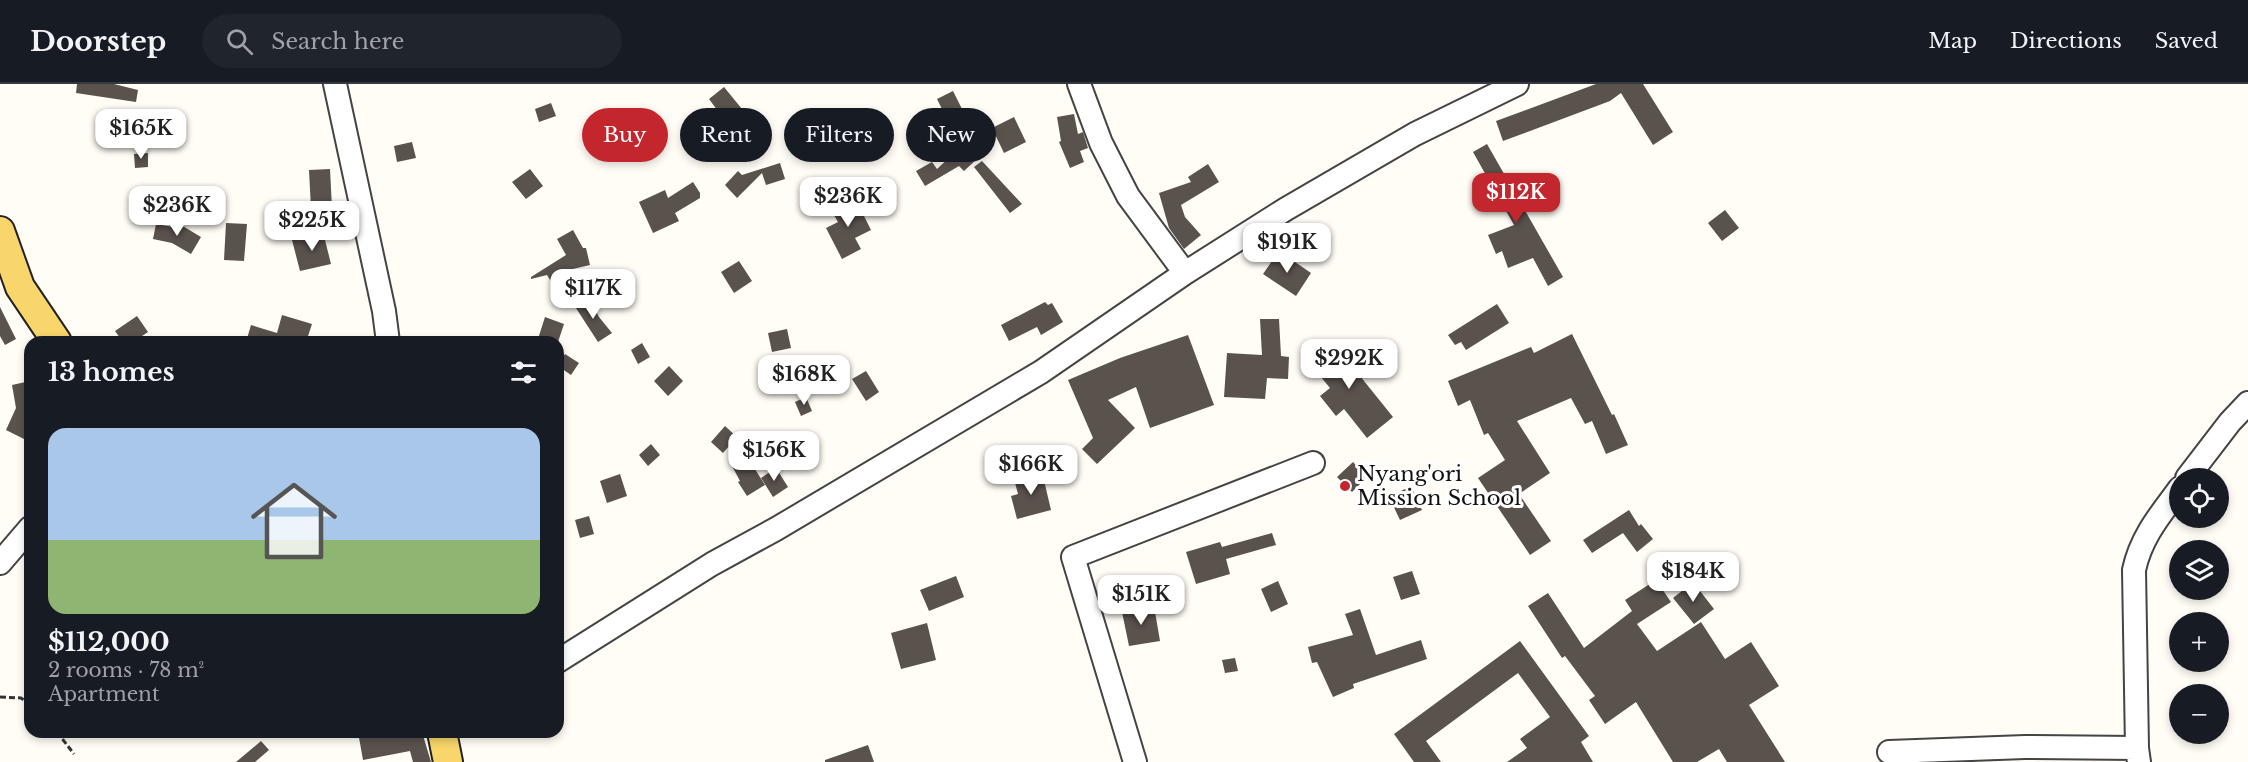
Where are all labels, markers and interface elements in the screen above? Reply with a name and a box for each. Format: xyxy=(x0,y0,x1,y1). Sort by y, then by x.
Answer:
search box xyxy=(202,14,622,68)
text: Doorstep xyxy=(30,24,166,59)
icon: search xyxy=(223,25,256,58)
text: Search here xyxy=(271,28,404,55)
text: Map xyxy=(1928,28,1977,54)
text: Directions xyxy=(2010,28,2122,54)
text: Saved xyxy=(2155,28,2218,54)
chip: Buy xyxy=(582,108,668,162)
chip: Rent xyxy=(680,108,772,162)
chip: Filters xyxy=(784,108,894,162)
chip: New xyxy=(906,108,996,162)
pin: $165K xyxy=(99,109,183,160)
text: $165K xyxy=(109,116,173,140)
pin: $112K xyxy=(1474,173,1558,224)
pin: $236K xyxy=(806,177,890,228)
text: $112K xyxy=(1486,180,1546,204)
text: $236K xyxy=(814,184,882,208)
pin: $236K xyxy=(135,186,219,237)
text: $236K xyxy=(143,193,211,217)
pin: $225K xyxy=(270,201,354,252)
text: $225K xyxy=(278,208,346,232)
pin: $191K xyxy=(1245,223,1329,274)
text: $191K xyxy=(1257,230,1317,254)
pin: $117K xyxy=(551,269,635,320)
text: $117K xyxy=(564,276,622,300)
pin: $292K xyxy=(1307,339,1391,390)
text: $292K xyxy=(1315,346,1383,370)
pin: $168K xyxy=(762,355,846,406)
text: 13 homes xyxy=(48,356,175,388)
icon: filters xyxy=(507,356,540,389)
text: $168K xyxy=(772,362,836,386)
pin: $156K xyxy=(732,431,816,482)
text: $156K xyxy=(742,438,806,462)
pin: $166K xyxy=(989,445,1073,496)
text: $166K xyxy=(999,452,1064,476)
place label: Nyang'ori Mission School xyxy=(1357,461,1521,511)
icon: home xyxy=(240,467,348,575)
map controls xyxy=(2169,468,2229,744)
button: locate xyxy=(2169,468,2229,528)
marker: Nyang'ori Mission School xyxy=(1338,479,1352,493)
button: layers xyxy=(2169,540,2229,600)
pin: $184K xyxy=(1651,552,1735,603)
text: $184K xyxy=(1661,559,1725,583)
pin: $151K xyxy=(1099,575,1183,626)
text: $151K xyxy=(1112,582,1170,606)
button: + xyxy=(2169,612,2229,672)
text: $112,000 xyxy=(48,626,170,658)
text: 2 rooms · 78 m² xyxy=(48,658,204,682)
text: Apartment xyxy=(48,682,159,706)
button: − xyxy=(2169,684,2229,744)

